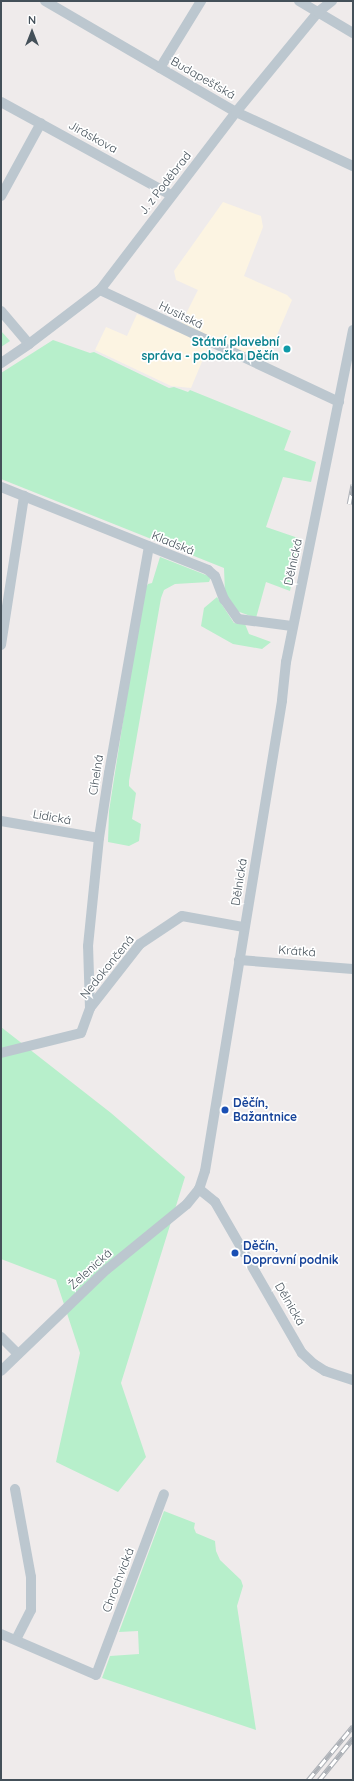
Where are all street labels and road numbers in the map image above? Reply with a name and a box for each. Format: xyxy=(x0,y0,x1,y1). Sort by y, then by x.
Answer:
street label: Budapešťská xyxy=(168,54,238,102)
street label: Jiráskova xyxy=(66,118,120,156)
street label: J. z Poděbrad xyxy=(136,149,194,217)
street label: Husitská xyxy=(157,298,205,332)
street label: Kladská xyxy=(150,528,196,558)
street label: Dělnická xyxy=(281,537,305,587)
street label: Cihelná xyxy=(86,754,106,796)
street label: Lidická xyxy=(32,807,72,827)
street label: Dělnická xyxy=(228,857,250,907)
street label: Nedokončená xyxy=(77,932,137,1002)
street label: Krátká xyxy=(278,943,316,959)
street label: Želenická xyxy=(65,1246,115,1292)
street label: Dělnická xyxy=(272,1280,308,1328)
street label: Chrochvická xyxy=(99,1546,137,1614)

